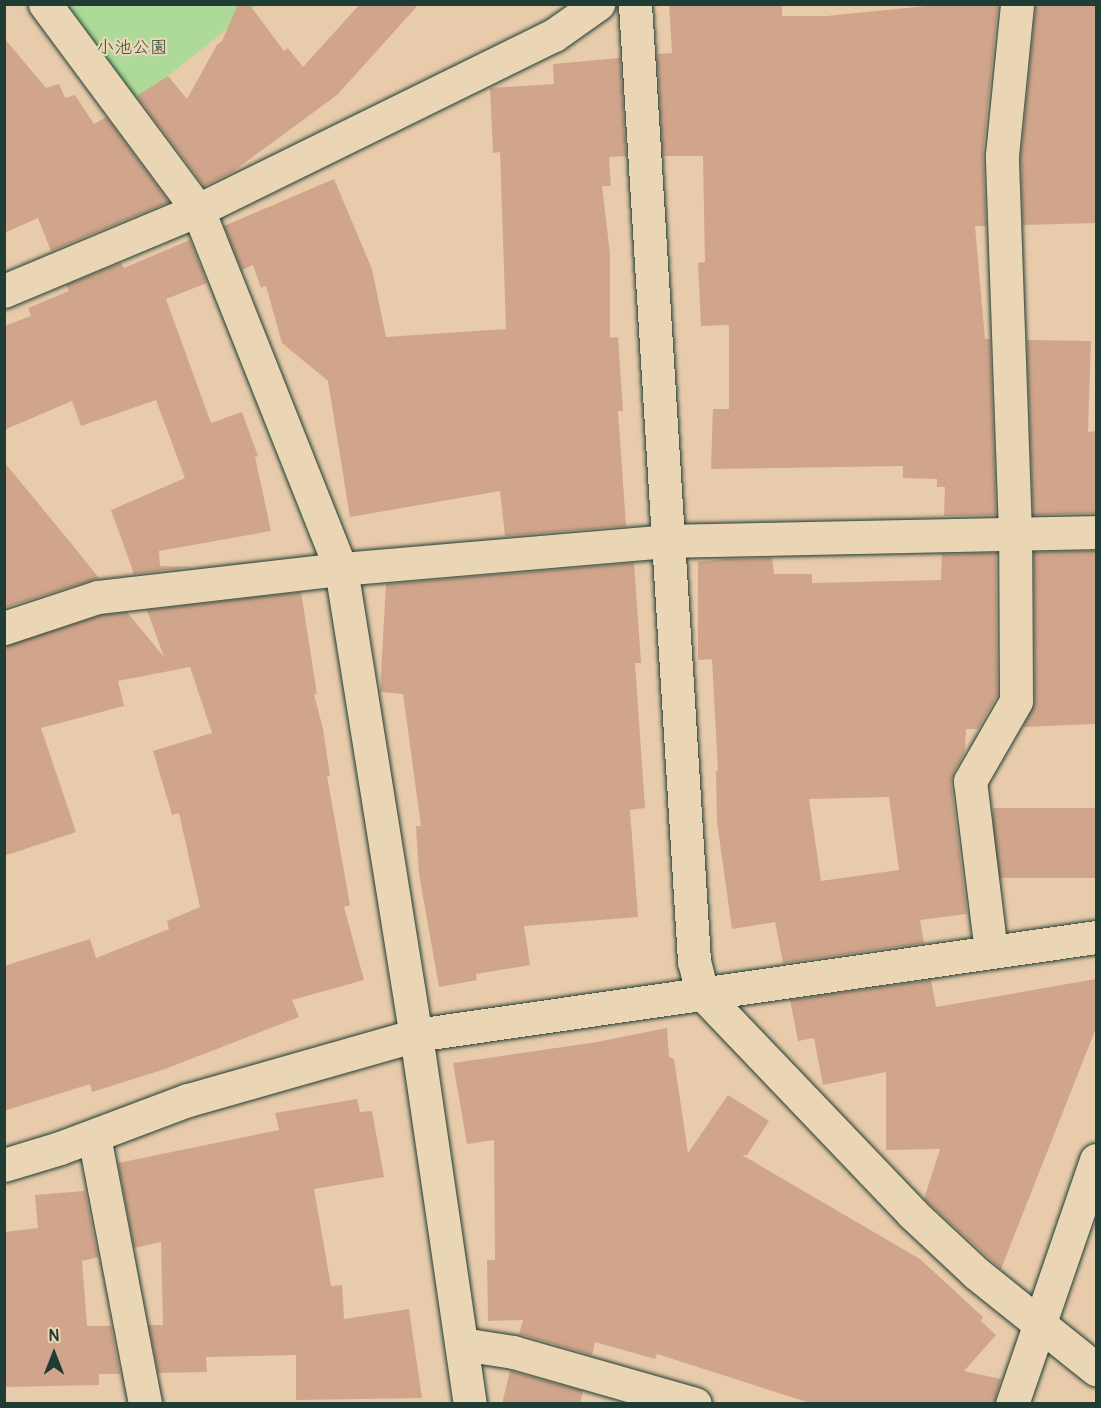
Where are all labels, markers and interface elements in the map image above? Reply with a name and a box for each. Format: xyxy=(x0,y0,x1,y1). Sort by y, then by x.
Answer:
park label: 小池公園 xyxy=(96,37,168,59)
north arrow xyxy=(24,1324,84,1384)
text: N xyxy=(49,1326,59,1346)

